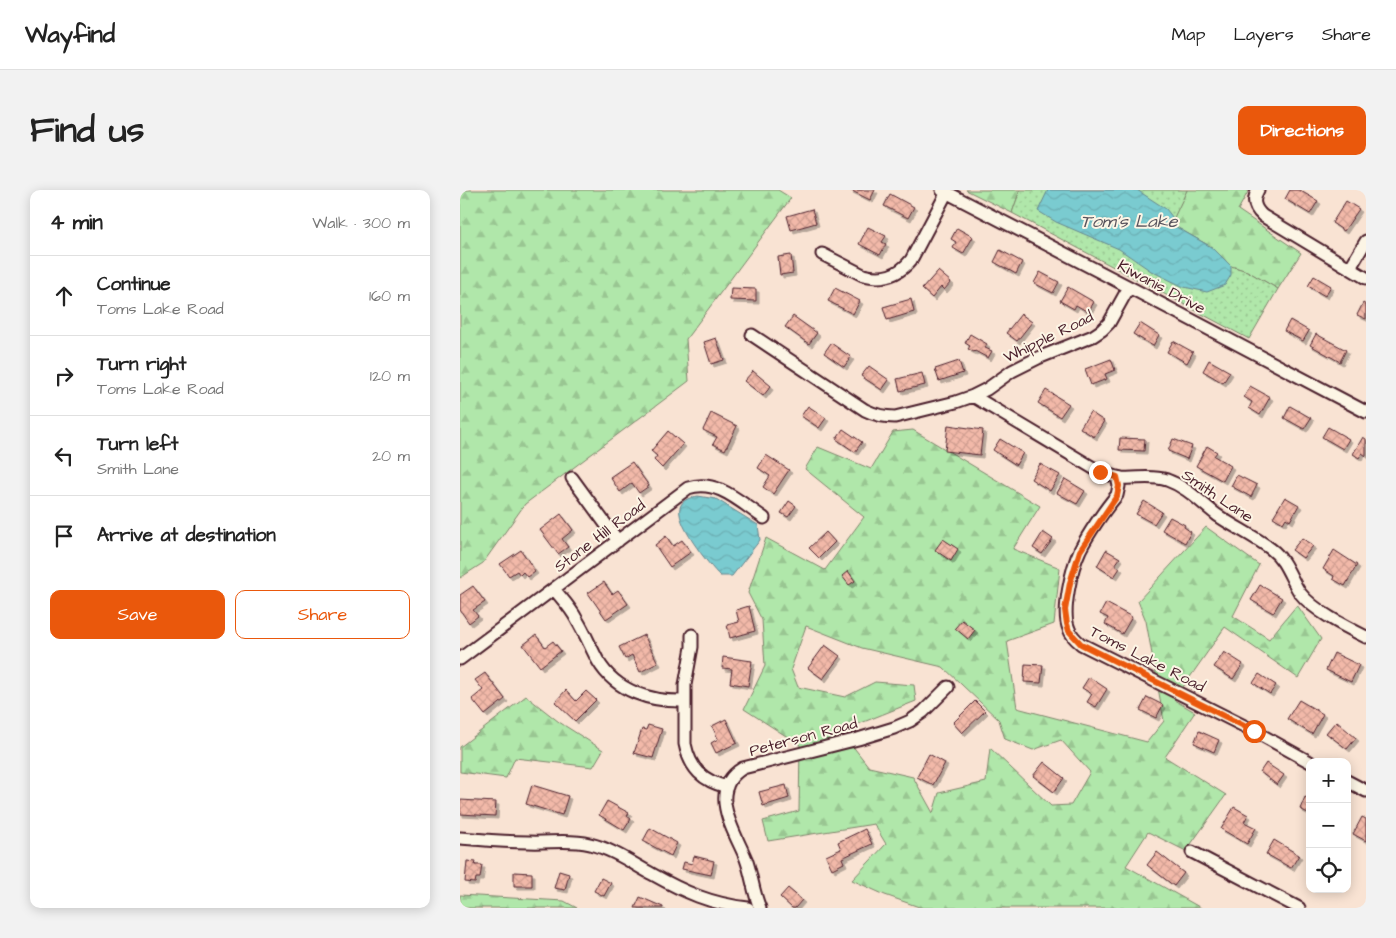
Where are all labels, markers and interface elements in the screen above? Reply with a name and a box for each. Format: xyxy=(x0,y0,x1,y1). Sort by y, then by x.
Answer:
text: Wayfind xyxy=(25,18,115,52)
text: Map xyxy=(1171,22,1205,47)
text: Layers xyxy=(1233,22,1294,47)
text: Share xyxy=(1322,22,1371,47)
text: Find us xyxy=(30,106,144,155)
button: Directions xyxy=(1238,106,1366,155)
text: 4 min xyxy=(50,208,103,237)
water label: Tom's Lake xyxy=(1081,209,1179,234)
text: Walk · 300 m xyxy=(312,212,410,234)
street label: Kiwanis Drive xyxy=(1114,254,1210,319)
text: Continue xyxy=(97,271,171,298)
icon: ahead xyxy=(50,282,78,310)
text: 160 m xyxy=(369,285,410,307)
text: Toms Lake Road xyxy=(97,298,224,320)
street label: Whipple Road xyxy=(1000,306,1097,368)
text: Turn right xyxy=(97,351,186,378)
icon: right xyxy=(50,362,78,390)
text: 120 m xyxy=(370,365,410,387)
text: Toms Lake Road xyxy=(97,378,224,400)
text: Turn left xyxy=(97,431,178,458)
icon: left xyxy=(50,442,78,470)
text: 20 m xyxy=(372,445,410,467)
text: Smith Lane xyxy=(97,458,179,480)
route end xyxy=(1089,461,1112,484)
street label: Smith Lane xyxy=(1177,464,1258,528)
street label: Stone Hill Road xyxy=(549,494,650,577)
icon: arrive xyxy=(50,522,78,550)
text: Arrive at destination xyxy=(97,522,276,549)
button: Save xyxy=(50,590,225,639)
button: Share xyxy=(235,590,410,639)
street label: Toms Lake Road xyxy=(1086,620,1209,697)
street label: Peterson Road xyxy=(747,712,860,762)
route start xyxy=(1243,720,1266,743)
map controls xyxy=(1306,758,1351,893)
button: + xyxy=(1306,758,1351,803)
button: − xyxy=(1306,803,1351,848)
button: locate xyxy=(1306,848,1351,893)

